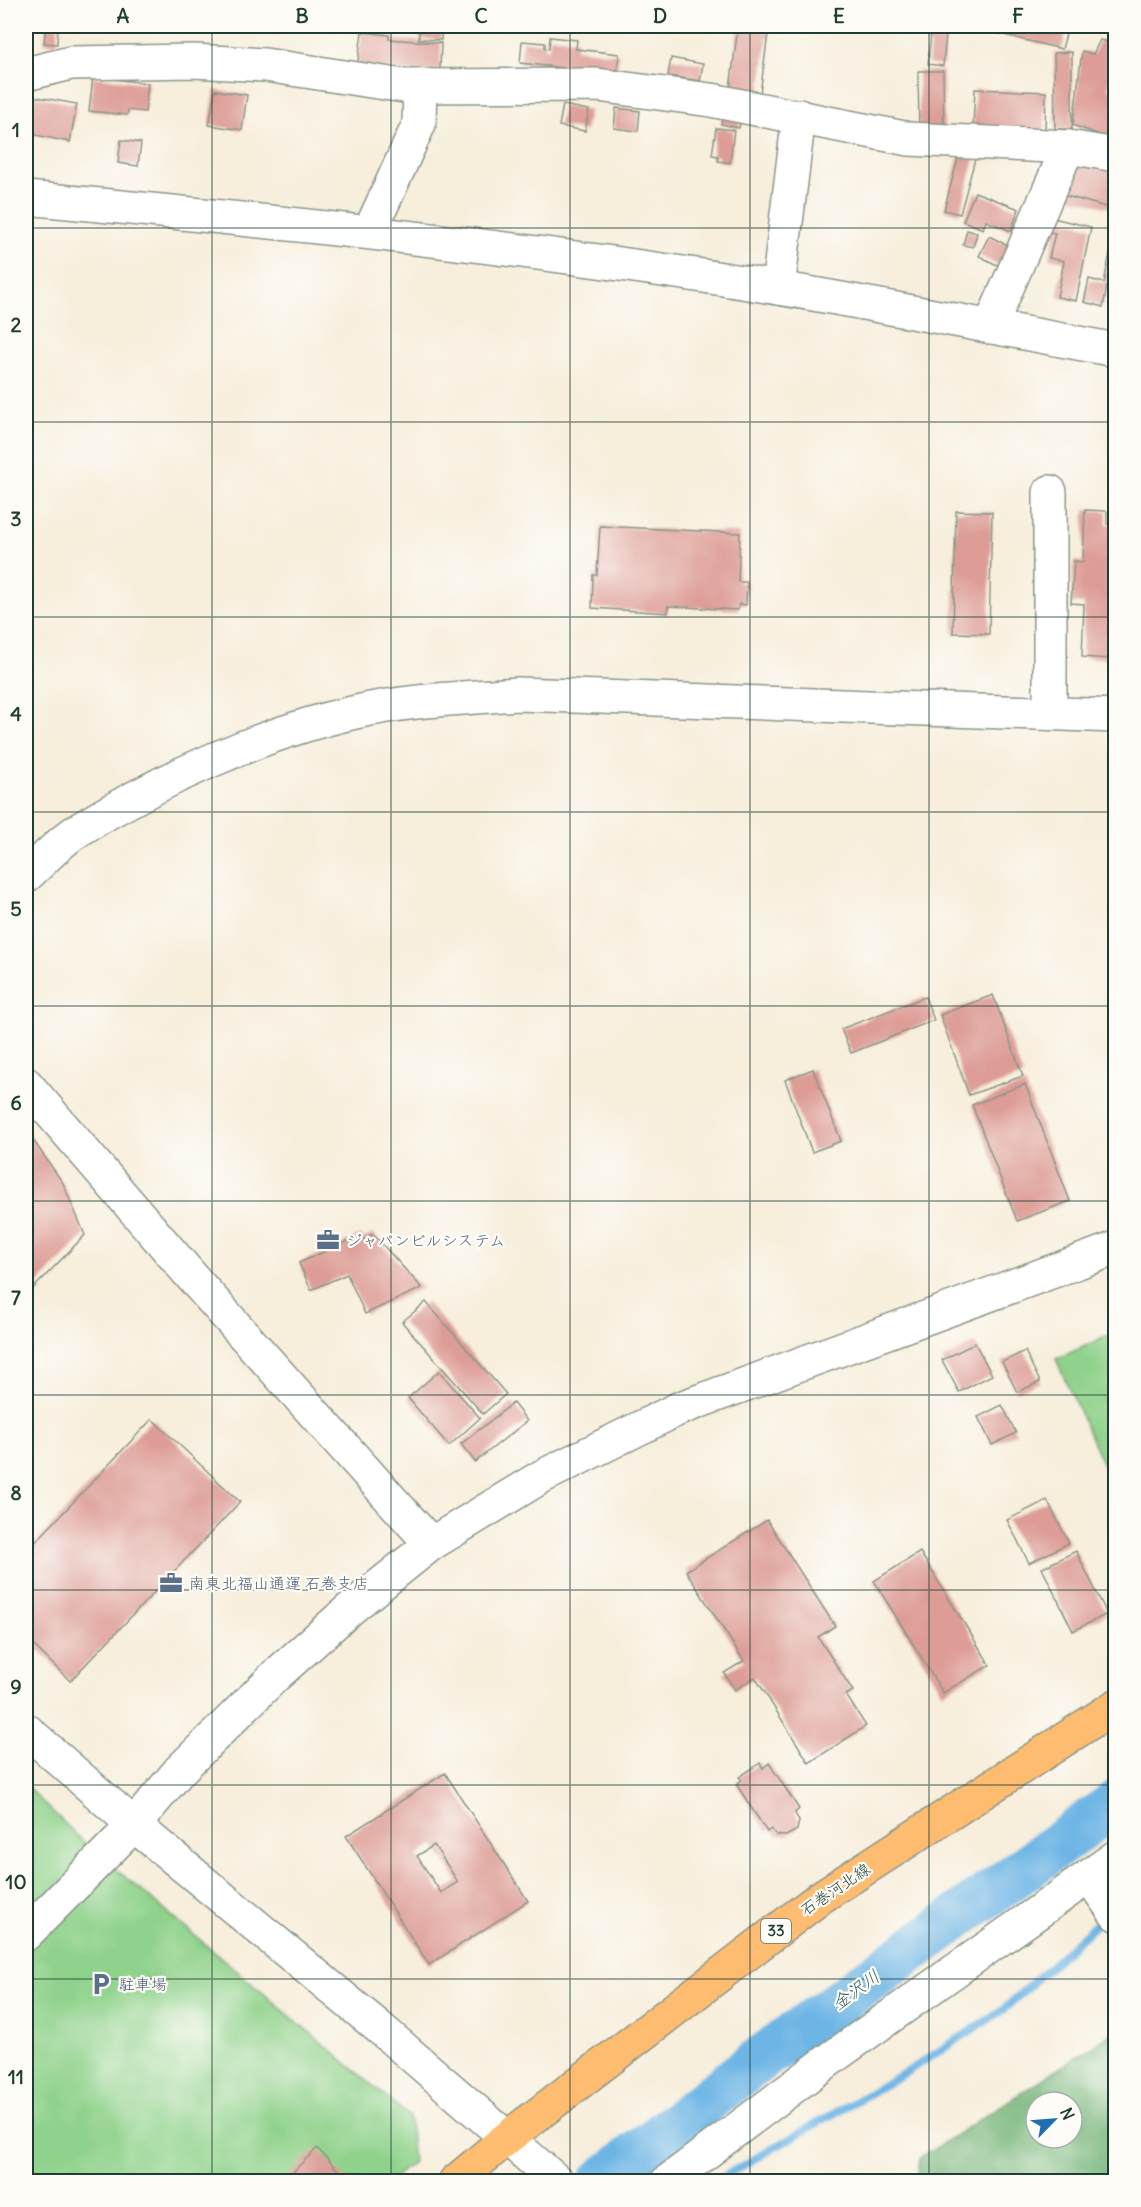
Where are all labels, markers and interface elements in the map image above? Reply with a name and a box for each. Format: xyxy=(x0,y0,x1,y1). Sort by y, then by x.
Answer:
text: A xyxy=(117,3,130,28)
text: B xyxy=(295,3,309,28)
text: C xyxy=(474,3,488,28)
text: D xyxy=(653,3,667,28)
text: E xyxy=(833,3,845,28)
text: F xyxy=(1012,3,1024,28)
text: 1 xyxy=(12,117,20,142)
text: 2 xyxy=(11,312,22,337)
text: 3 xyxy=(10,506,22,531)
text: 4 xyxy=(10,701,22,726)
text: 5 xyxy=(10,896,22,921)
text: 6 xyxy=(10,1090,22,1115)
office icon: ジャパンビルシステム xyxy=(315,1227,341,1253)
place label: ジャパンビルシステム xyxy=(346,1230,505,1250)
text: 7 xyxy=(11,1285,21,1310)
text: 8 xyxy=(10,1480,22,1505)
office icon: 南東北福山通運 石巻支店 xyxy=(158,1570,184,1596)
place label: 南東北福山通運 石巻支店 xyxy=(189,1573,369,1593)
text: 9 xyxy=(10,1674,22,1699)
street label: 石巻河北線 xyxy=(796,1858,874,1920)
text: 10 xyxy=(5,1869,27,1894)
road number: 33 xyxy=(761,1919,791,1943)
water label: 金沢川 xyxy=(827,1964,884,2015)
parking icon: 駐車場 xyxy=(88,1971,114,1997)
place label: 駐車場 xyxy=(119,1974,167,1994)
text: 11 xyxy=(8,2064,24,2089)
north arrow xyxy=(1024,2090,1084,2150)
text: N xyxy=(1056,2104,1079,2123)

